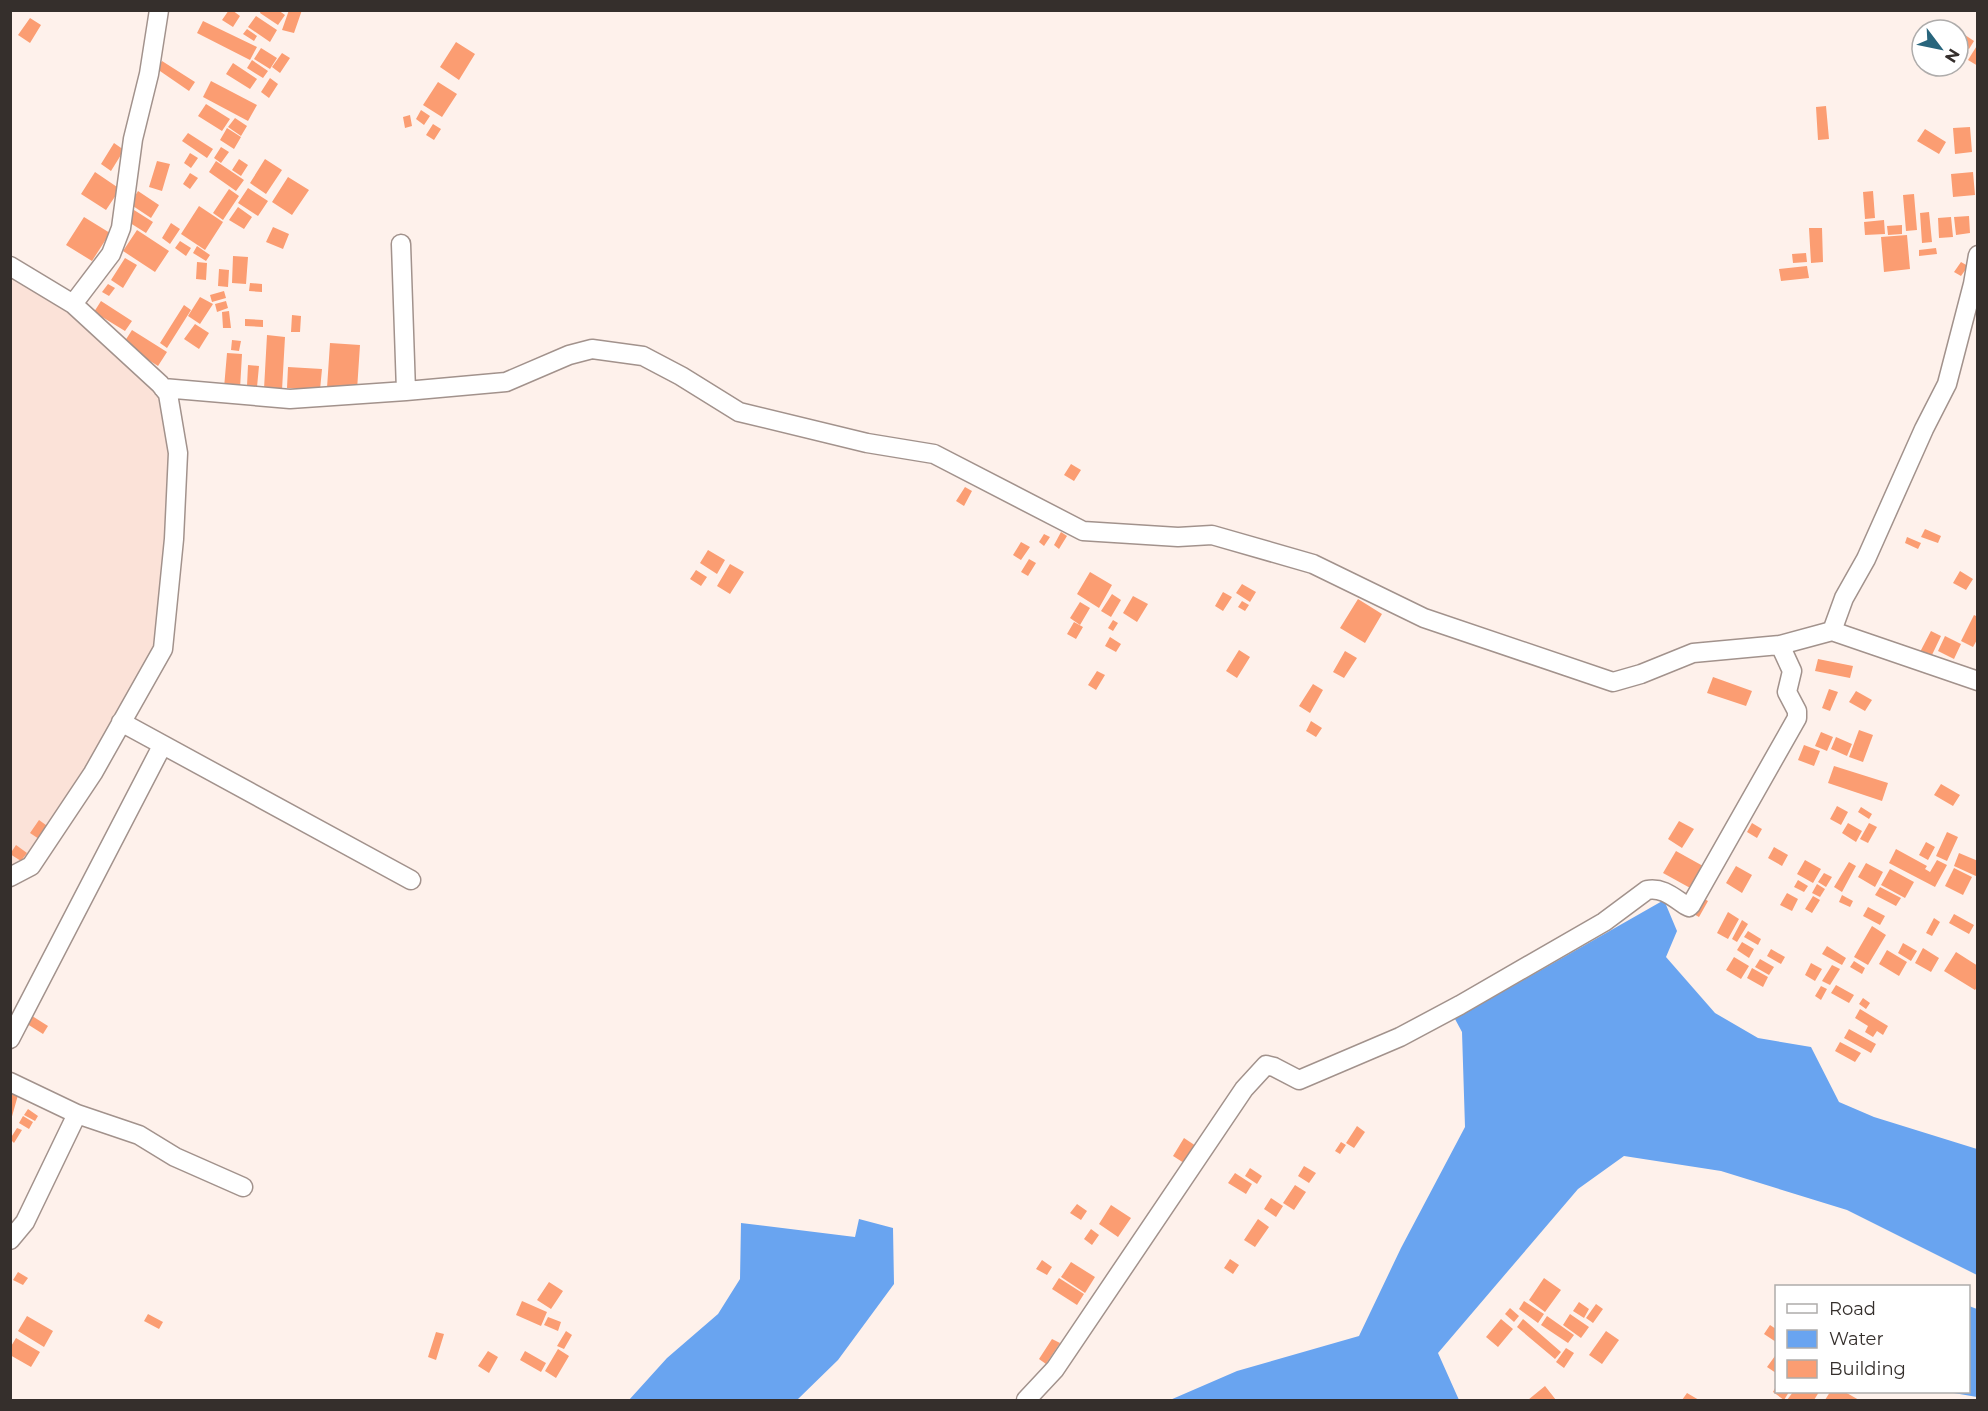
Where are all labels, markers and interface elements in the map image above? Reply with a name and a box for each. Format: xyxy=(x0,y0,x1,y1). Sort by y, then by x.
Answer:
north arrow xyxy=(1910,18,1970,78)
text: N xyxy=(1941,45,1964,66)
legend xyxy=(1775,1285,1970,1393)
text: Road xyxy=(1829,1298,1876,1320)
text: Water xyxy=(1829,1328,1884,1350)
text: Building xyxy=(1829,1358,1906,1380)

